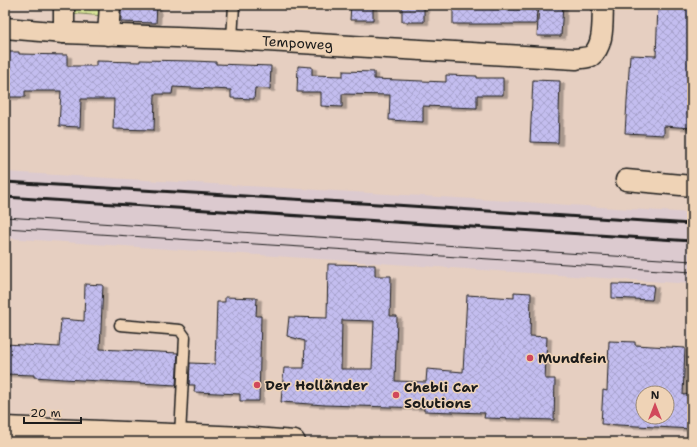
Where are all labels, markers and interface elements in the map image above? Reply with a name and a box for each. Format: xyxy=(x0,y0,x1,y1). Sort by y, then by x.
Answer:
street label: Tempoweg xyxy=(261,32,334,54)
place label: Mundfein xyxy=(538,349,606,367)
marker: Mundfein xyxy=(525,353,535,363)
place label: Der Holländer xyxy=(265,376,368,394)
place label: Chebli Car Solutions xyxy=(404,378,479,412)
marker: Der Holländer xyxy=(252,380,262,390)
north arrow xyxy=(635,385,675,425)
text: N xyxy=(651,388,660,403)
marker: Chebli Car Solutions xyxy=(391,390,401,400)
scale bar xyxy=(24,399,81,425)
text: 20 m xyxy=(30,405,61,421)

